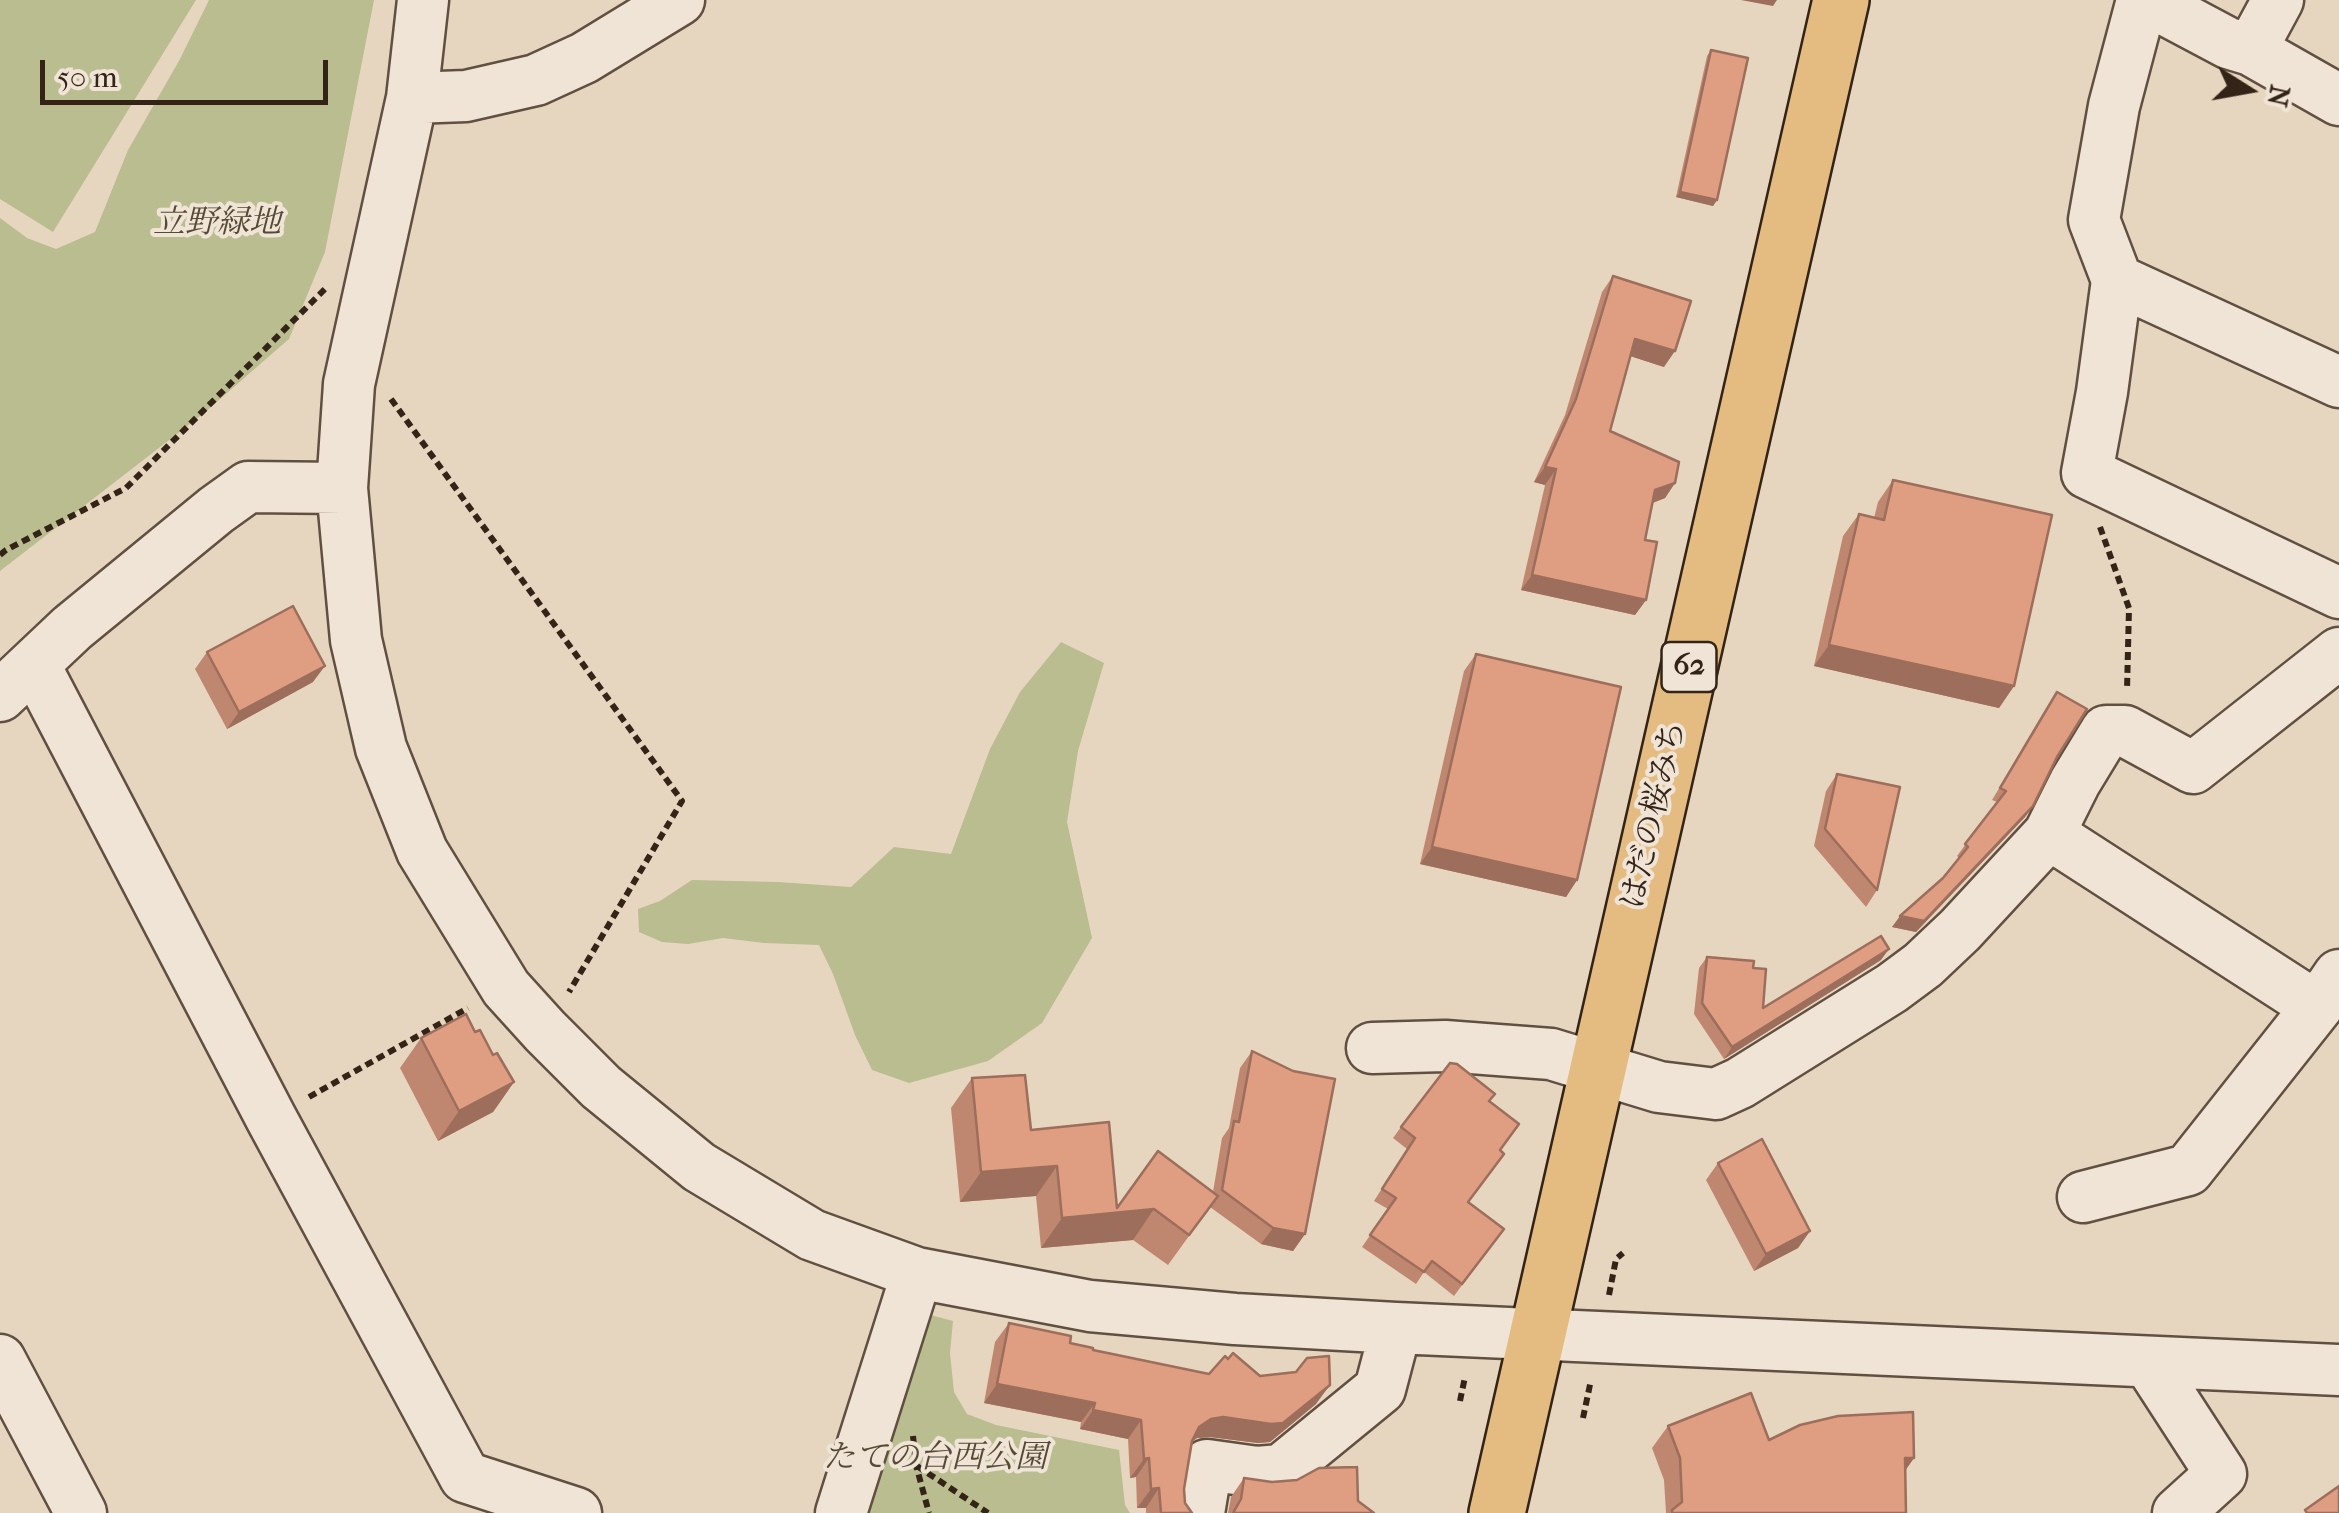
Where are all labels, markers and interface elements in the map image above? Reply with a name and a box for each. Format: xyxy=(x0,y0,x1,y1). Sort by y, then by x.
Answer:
scale bar xyxy=(45,40,332,102)
north arrow xyxy=(2199,40,2299,140)
text: 50 m xyxy=(57,60,118,95)
text: N xyxy=(2261,82,2297,109)
park label: 立野緑地 xyxy=(153,205,281,243)
road number: 62 xyxy=(1662,642,1716,692)
street label: はだの桜みち xyxy=(1615,717,1695,913)
park label: たての台西公園 xyxy=(823,1440,1047,1478)

